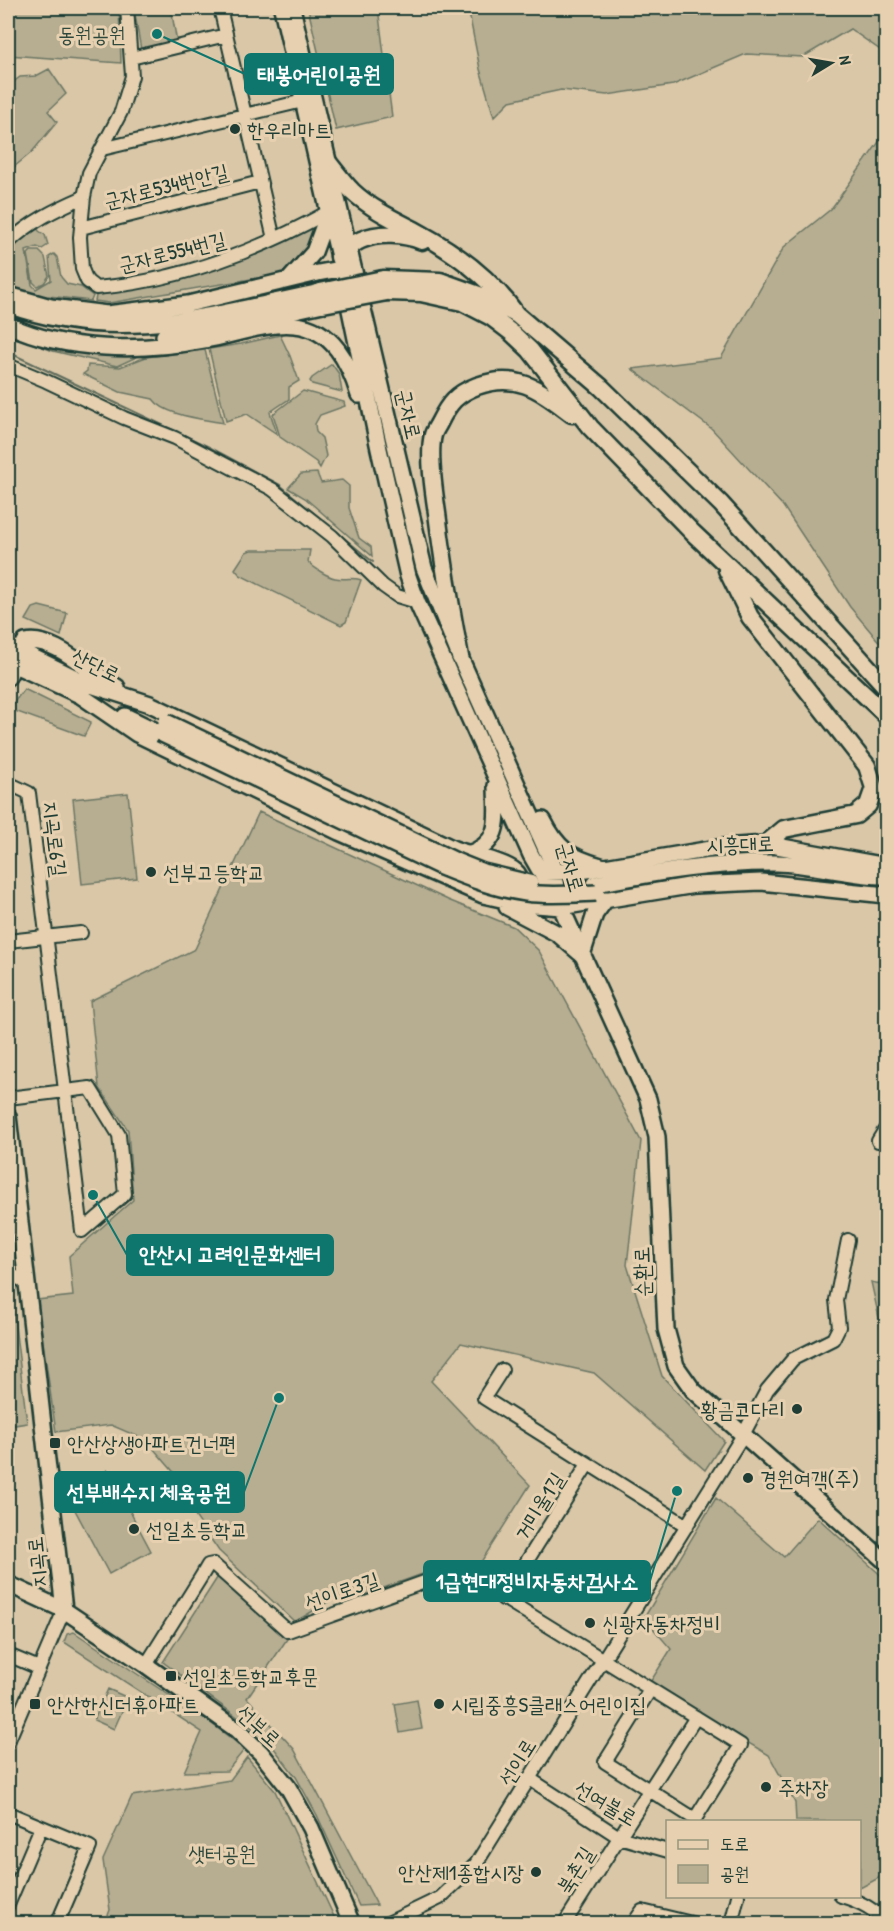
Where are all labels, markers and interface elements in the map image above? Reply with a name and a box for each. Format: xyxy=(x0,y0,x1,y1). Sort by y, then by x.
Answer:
park label: 동원공원 xyxy=(58,20,126,49)
north arrow xyxy=(801,33,861,93)
callout: 태봉어린이공원 xyxy=(245,54,393,94)
text: N xyxy=(834,54,857,67)
text: 태봉어린이공원 xyxy=(257,59,381,89)
place label: 한우리마트 xyxy=(247,115,332,144)
marker: 한우리마트 xyxy=(228,122,242,136)
street label: 군자로534번안길 xyxy=(101,156,231,215)
street label: 군자로554번길 xyxy=(115,225,229,279)
street label: 군자로 xyxy=(389,386,429,442)
street label: 산단로 xyxy=(67,641,125,689)
street label: 지곡로6길 xyxy=(36,800,74,879)
street label: 시흥대로 xyxy=(706,828,774,860)
street label: 군자로 xyxy=(550,839,592,895)
place label: 선부고등학교 xyxy=(163,858,264,887)
marker: 선부고등학교 xyxy=(144,865,158,879)
callout: 안산시 고려인문화센터 xyxy=(127,1235,333,1275)
text: 안산시 고려인문화센터 xyxy=(139,1239,321,1269)
street label: 순환로 xyxy=(627,1246,657,1298)
place label: 황금코다리 xyxy=(701,1395,785,1424)
marker: 황금코다리 xyxy=(790,1402,804,1416)
place label: 안산상생아파트건너편 xyxy=(67,1429,236,1458)
marker: 안산상생아파트건너편 xyxy=(48,1436,62,1450)
place label: 경원여객(주) xyxy=(760,1464,859,1493)
street label: 거미울1길 xyxy=(507,1466,571,1546)
marker: 경원여객(주) xyxy=(741,1471,755,1485)
callout: 선부배수지 체육공원 xyxy=(55,1472,244,1512)
text: 선부배수지 체육공원 xyxy=(66,1477,231,1507)
place label: 선일초등학교 xyxy=(146,1515,247,1544)
marker: 선일초등학교 xyxy=(127,1522,141,1536)
street label: 지곡로 xyxy=(20,1535,54,1589)
callout: 1급현대정비자동차검사소 xyxy=(424,1561,650,1601)
street label: 선이로3길 xyxy=(301,1565,383,1617)
text: 1급현대정비자동차검사소 xyxy=(436,1566,638,1596)
place label: 신광자동차정비 xyxy=(602,1609,720,1638)
marker: 신광자동차정비 xyxy=(583,1616,597,1630)
place label: 선일초등학교후문 xyxy=(183,1662,318,1691)
marker: 선일초등학교후문 xyxy=(164,1669,178,1683)
place label: 안산한신더휴아파트 xyxy=(47,1690,199,1719)
place label: 시립중흥S클래스어린이집 xyxy=(451,1690,647,1719)
marker: 안산한신더휴아파트 xyxy=(28,1697,42,1711)
marker: 시립중흥S클래스어린이집 xyxy=(432,1697,446,1711)
street label: 선부로 xyxy=(230,1698,288,1754)
street label: 선이로 xyxy=(491,1733,543,1791)
place label: 주차장 xyxy=(778,1773,829,1802)
street label: 선여불로 xyxy=(569,1774,643,1832)
marker: 주차장 xyxy=(759,1780,773,1794)
legend xyxy=(666,1820,861,1898)
text: 도로 xyxy=(720,1831,749,1856)
park label: 샛터공원 xyxy=(188,1839,256,1868)
street label: 북촌길 xyxy=(549,1841,601,1899)
place label: 안산제1종합시장 xyxy=(398,1858,524,1887)
text: 공원 xyxy=(720,1861,749,1886)
marker: 안산제1종합시장 xyxy=(529,1865,543,1879)

